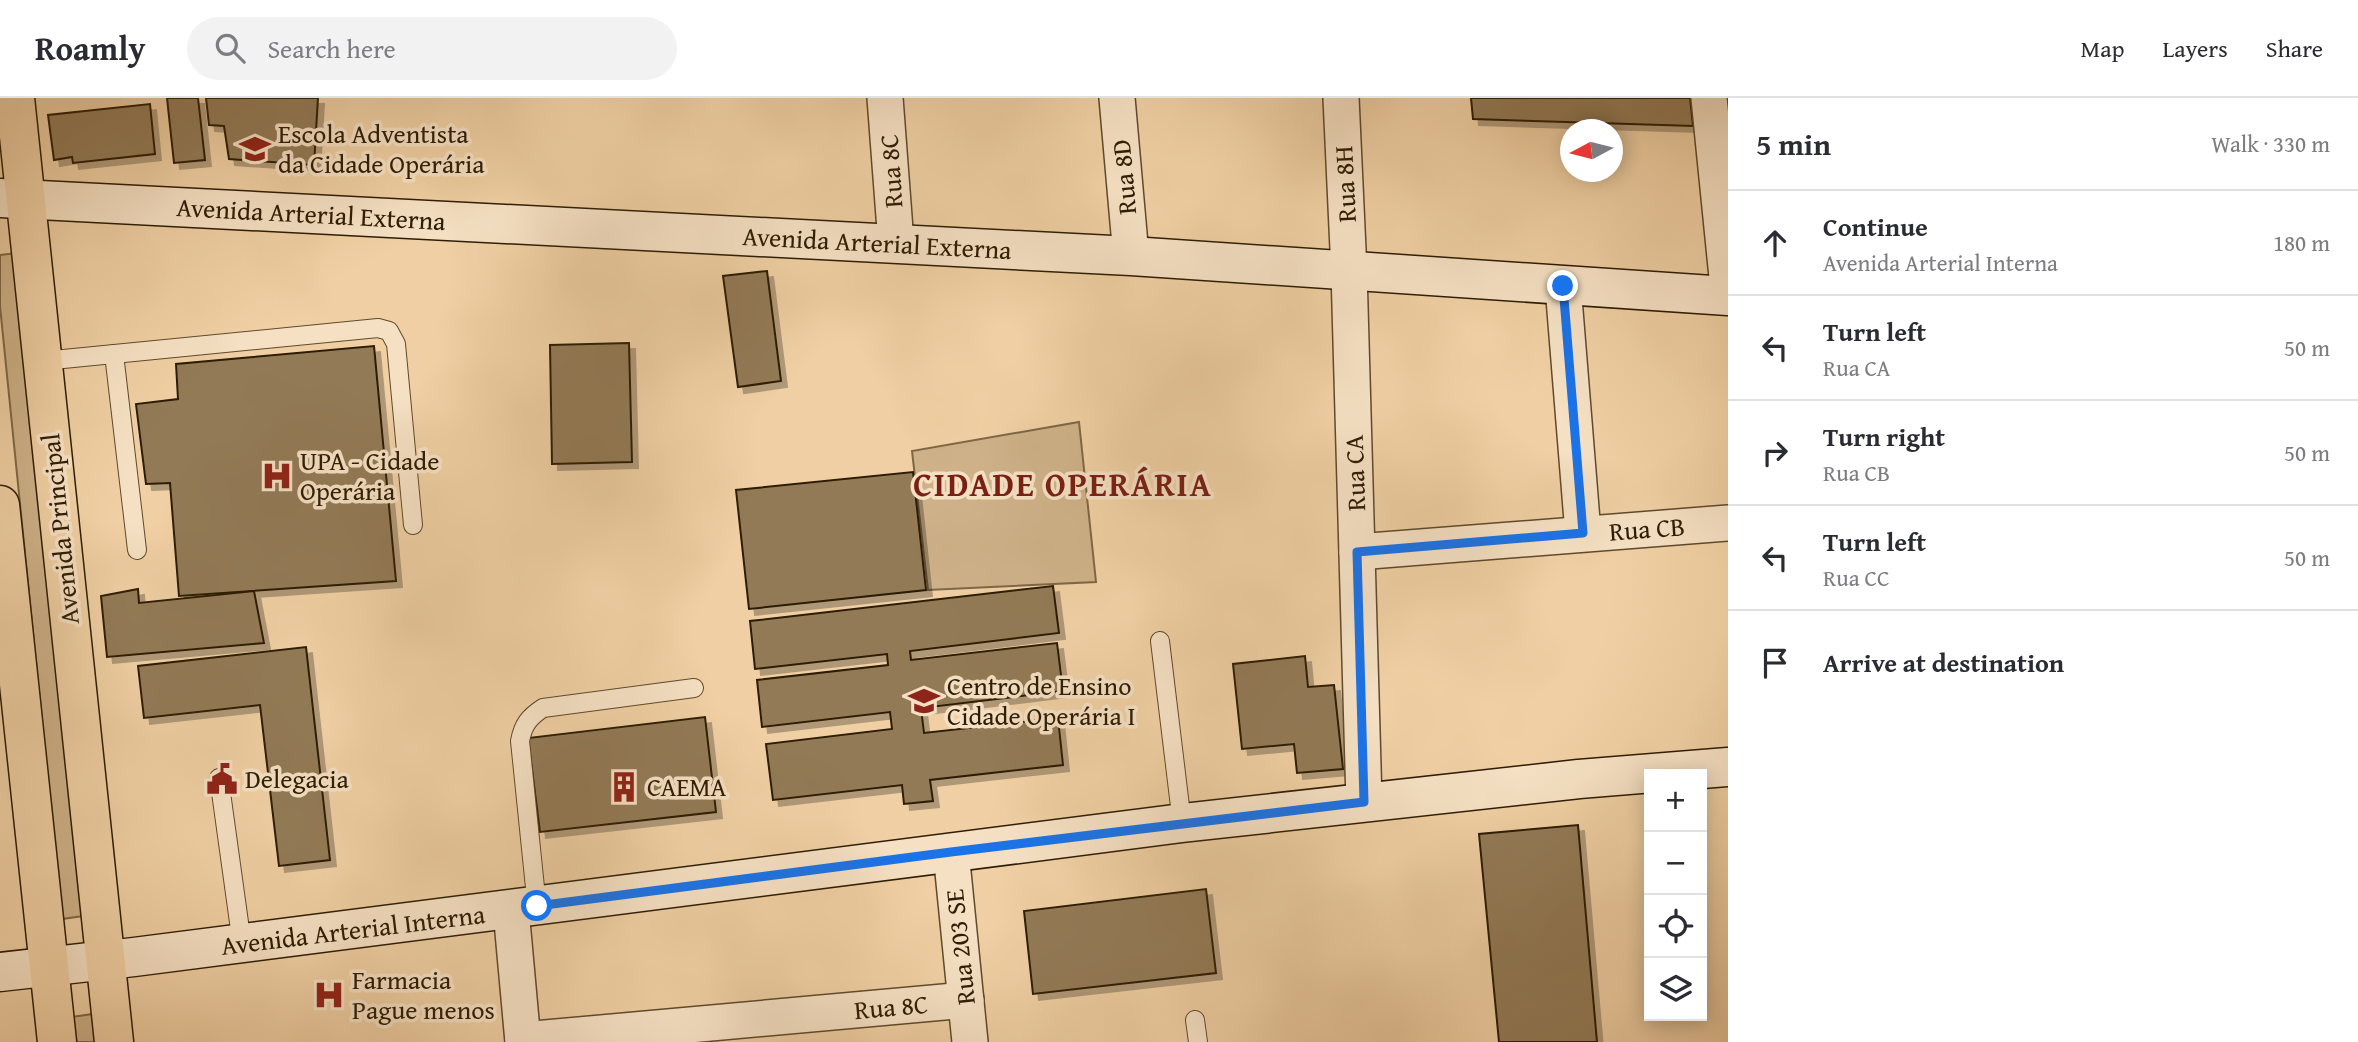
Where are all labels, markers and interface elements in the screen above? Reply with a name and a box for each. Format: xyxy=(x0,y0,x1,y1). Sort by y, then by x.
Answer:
search box xyxy=(187,17,677,80)
text: Roamly xyxy=(35,24,145,72)
icon: search xyxy=(211,29,249,67)
text: Search here xyxy=(267,29,396,68)
text: Map xyxy=(2081,31,2124,66)
text: Layers xyxy=(2162,31,2228,66)
text: Share xyxy=(2266,31,2323,66)
place label: Escola Adventista da Cidade Operária xyxy=(278,114,485,183)
north arrow xyxy=(1560,119,1623,182)
text: 5 min xyxy=(1756,122,1831,166)
text: Walk · 330 m xyxy=(2211,127,2330,160)
school or university icon: Escola Adventista da Cidade Operária xyxy=(238,132,272,166)
street label: Rua 8C xyxy=(868,133,913,209)
street label: Rua 8D xyxy=(1101,138,1146,216)
street label: Rua 8H xyxy=(1323,145,1366,223)
street label: Avenida Arterial Externa xyxy=(175,187,447,240)
text: Continue xyxy=(1823,207,1928,246)
street label: Avenida Arterial Externa xyxy=(741,216,1013,269)
icon: ahead xyxy=(1756,224,1794,262)
text: 180 m xyxy=(2273,226,2330,259)
text: Avenida Arterial Interna xyxy=(1823,246,2058,279)
route end xyxy=(1547,270,1578,301)
text: Turn left xyxy=(1823,312,1926,351)
icon: left xyxy=(1756,329,1794,367)
text: 50 m xyxy=(2284,331,2330,364)
text: Rua CA xyxy=(1823,351,1890,384)
text: Turn right xyxy=(1823,417,1945,456)
street label: Avenida Principal xyxy=(30,432,89,626)
street label: Rua CA xyxy=(1334,434,1375,512)
icon: right xyxy=(1756,434,1794,472)
text: 50 m xyxy=(2284,436,2330,469)
place label: UPA - Cidade Operária xyxy=(300,441,439,510)
text: Rua CB xyxy=(1823,456,1890,489)
hospital icon: UPA - Cidade Operária xyxy=(260,459,294,493)
district label: CIDADE OPERÁRIA xyxy=(913,460,1213,508)
street label: Rua CB xyxy=(1608,506,1686,551)
text: Turn left xyxy=(1823,522,1926,561)
icon: left xyxy=(1756,539,1794,577)
text: 50 m xyxy=(2284,541,2330,574)
text: Rua CC xyxy=(1823,561,1890,594)
text: Arrive at destination xyxy=(1823,643,2064,682)
icon: arrive xyxy=(1756,644,1794,682)
place label: Centro de Ensino Cidade Operária I xyxy=(947,666,1135,735)
school or university icon: Centro de Ensino Cidade Operária I xyxy=(907,684,941,718)
place label: Delegacia xyxy=(245,759,350,798)
public building icon: Delegacia xyxy=(205,762,239,796)
place label: CAEMA xyxy=(647,767,727,806)
map controls xyxy=(1644,769,1707,1021)
button: + xyxy=(1644,769,1707,832)
building icon: CAEMA xyxy=(607,770,641,804)
button: − xyxy=(1644,832,1707,895)
street label: Rua 203 SE xyxy=(934,887,985,1007)
route start xyxy=(521,890,552,921)
street label: Avenida Arterial Interna xyxy=(219,894,488,965)
button: locate xyxy=(1644,895,1707,958)
button: layers xyxy=(1644,958,1707,1021)
place label: Farmacia Pague menos xyxy=(352,960,495,1029)
hospital icon: Farmacia Pague menos xyxy=(312,978,346,1012)
street label: Rua 8C xyxy=(853,984,929,1029)

